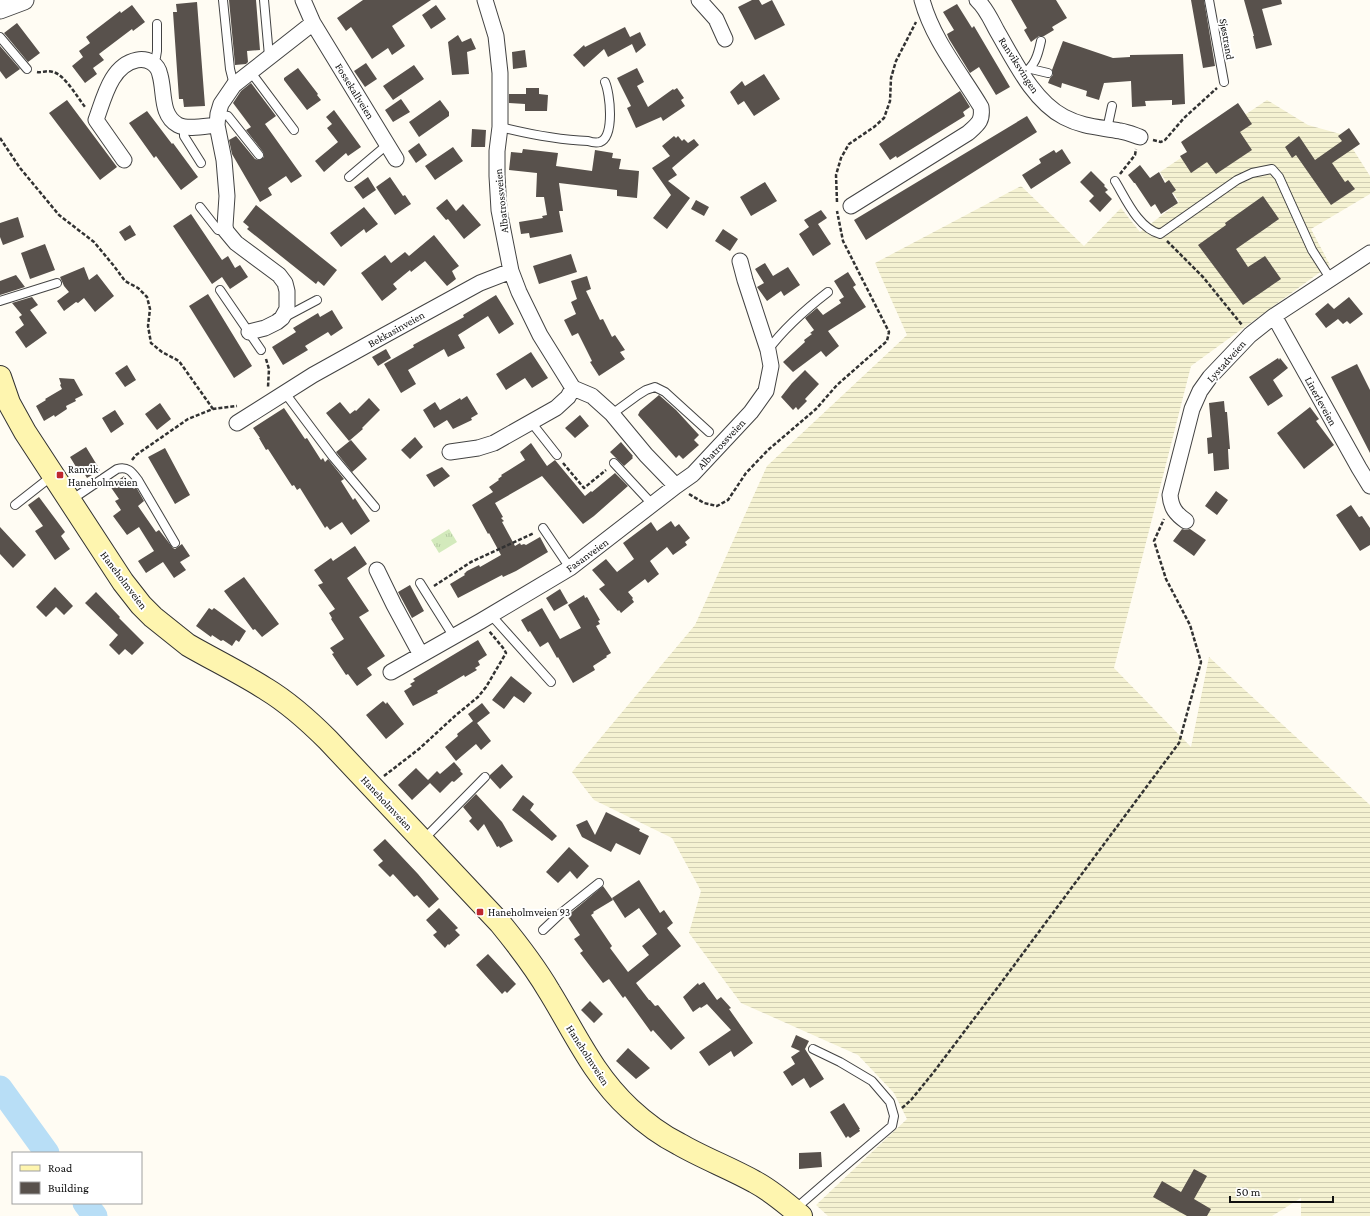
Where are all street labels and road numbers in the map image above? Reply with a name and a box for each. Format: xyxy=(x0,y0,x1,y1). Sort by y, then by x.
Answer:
street label: Sjøstrand xyxy=(1216,17,1237,61)
street label: Ranviksvingen xyxy=(996,35,1042,96)
street label: Fossekallveien xyxy=(333,61,377,121)
street label: Albatrossveien xyxy=(492,168,510,234)
street label: Bekkasinveien xyxy=(366,308,426,349)
street label: Lystadveien xyxy=(1204,337,1249,385)
street label: Linerleveien xyxy=(1303,374,1339,428)
street label: Albatrossveien xyxy=(695,416,748,472)
street label: Fasanveien xyxy=(564,536,610,574)
street label: Haneholmveien xyxy=(98,549,150,611)
street label: Haneholmveien xyxy=(359,773,415,833)
street label: Haneholmveien xyxy=(564,1023,612,1088)

